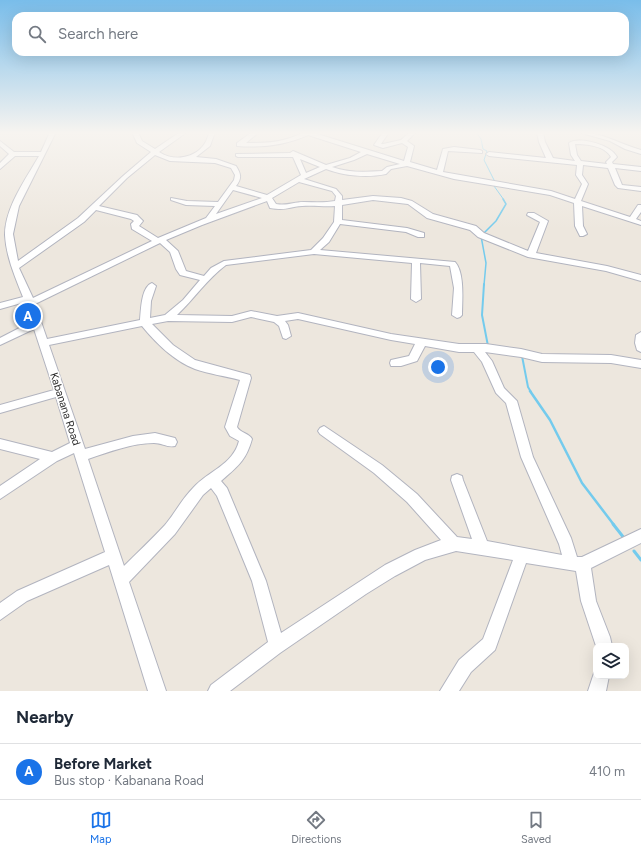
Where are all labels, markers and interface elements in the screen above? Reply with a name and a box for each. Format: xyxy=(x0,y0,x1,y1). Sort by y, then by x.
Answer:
search box xyxy=(12,12,629,56)
icon: search xyxy=(26,23,48,45)
text: Search here xyxy=(58,25,138,43)
pin: A xyxy=(15,301,41,331)
your location xyxy=(428,357,448,377)
street label: Kabanana Road xyxy=(47,371,83,447)
map controls xyxy=(593,643,629,679)
button: layers xyxy=(593,643,629,679)
text: Nearby xyxy=(16,707,74,727)
text: Before Market xyxy=(54,755,152,773)
text: A xyxy=(24,764,34,779)
text: 410 m xyxy=(589,764,625,779)
text: Bus stop · Kabanana Road xyxy=(54,773,204,788)
tab: Map xyxy=(90,809,112,846)
tab: Directions xyxy=(291,809,341,846)
tab: Saved xyxy=(521,809,551,846)

